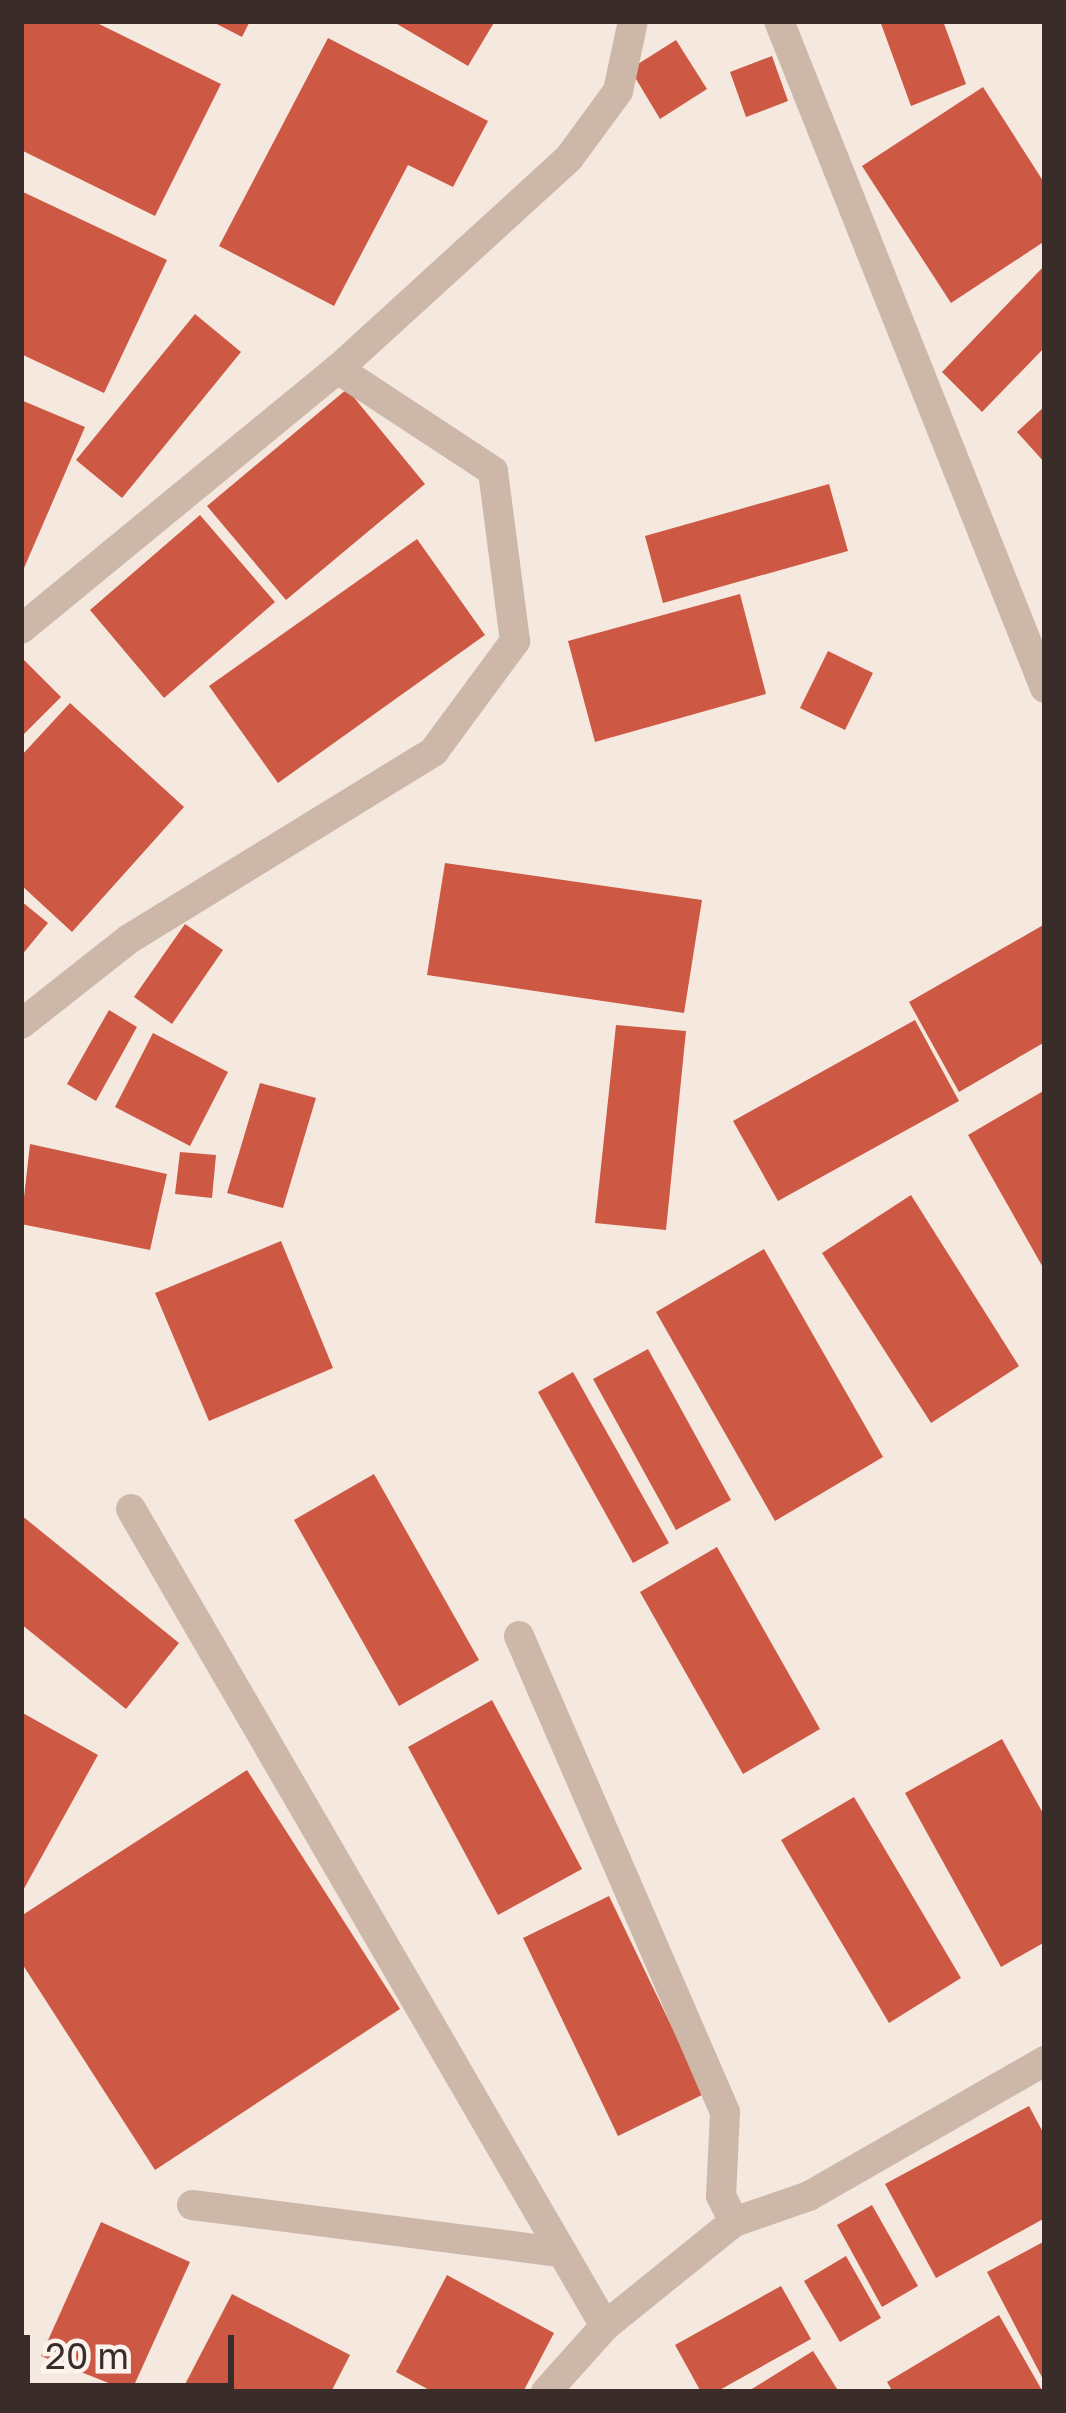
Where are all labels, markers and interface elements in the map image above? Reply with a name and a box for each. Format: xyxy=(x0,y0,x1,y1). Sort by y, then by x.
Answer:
scale bar xyxy=(30,2311,240,2385)
text: 20 m xyxy=(45,2334,129,2377)

